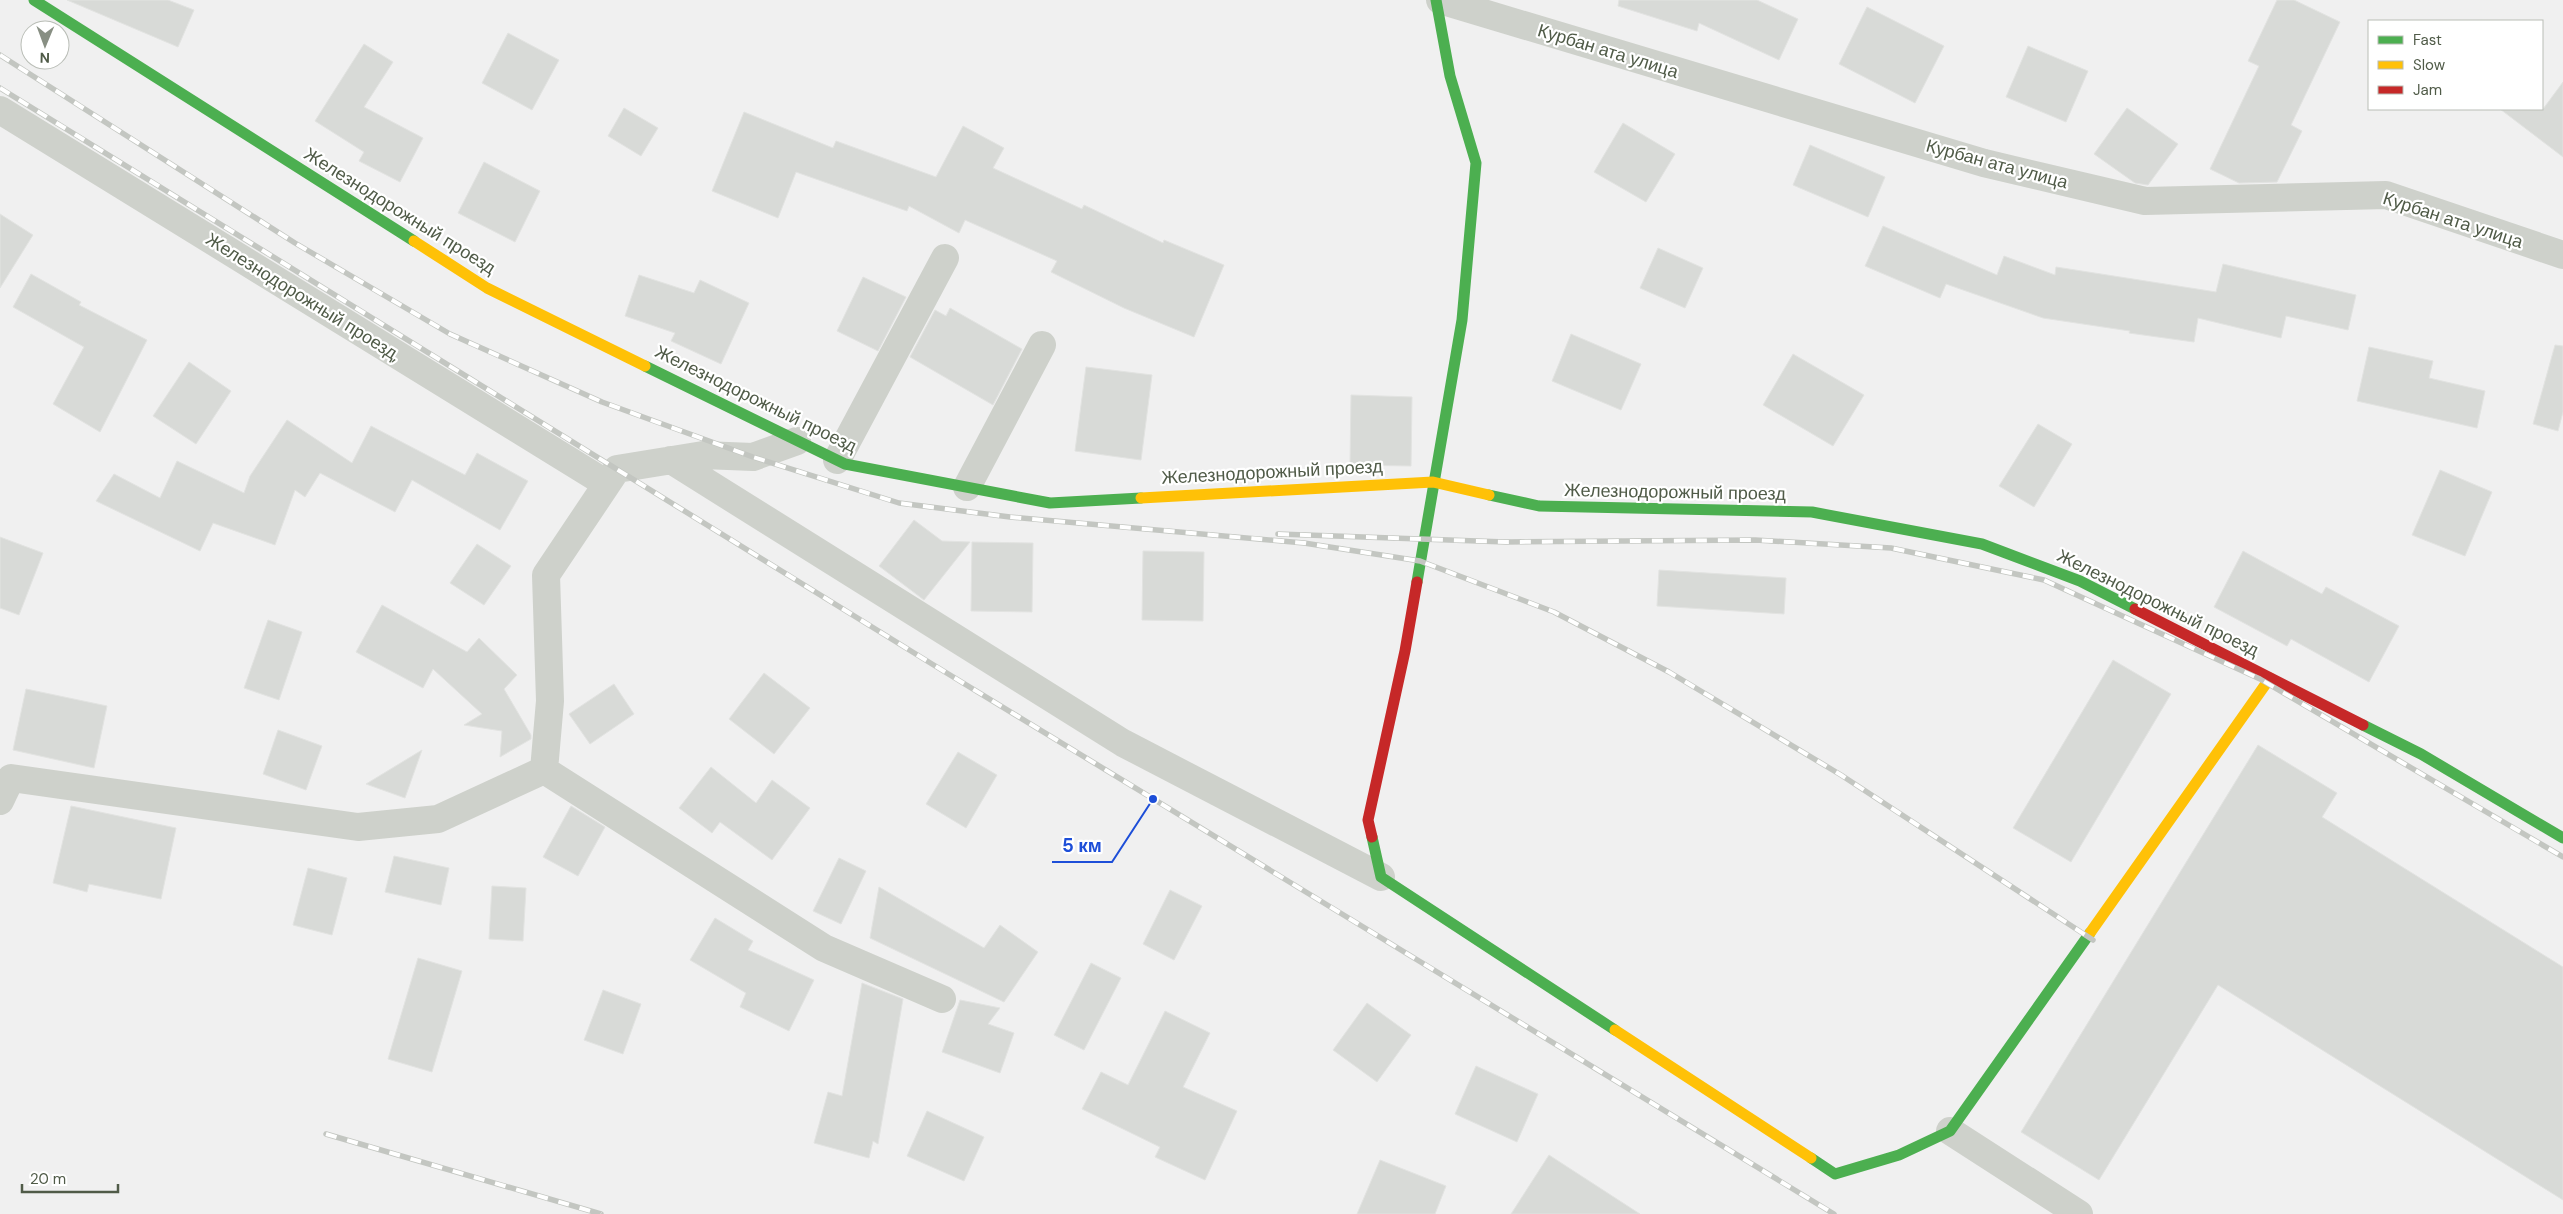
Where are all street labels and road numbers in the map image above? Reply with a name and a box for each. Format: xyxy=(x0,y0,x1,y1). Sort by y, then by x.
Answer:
street label: Курбан ата улица xyxy=(1535,18,1682,84)
street label: Курбан ата улица xyxy=(1923,134,2072,195)
street label: Железнодорожный проезд xyxy=(300,142,501,280)
street label: Курбан ата улица xyxy=(2380,186,2527,254)
street label: Железнодорожный проезд, xyxy=(201,227,405,367)
street label: Железнодорожный проезд xyxy=(651,340,861,459)
street label: Железнодорожный проезд xyxy=(1161,454,1384,490)
street label: Железнодорожный проезд xyxy=(1564,478,1786,506)
street label: Железнодорожный проезд xyxy=(2053,544,2263,663)

